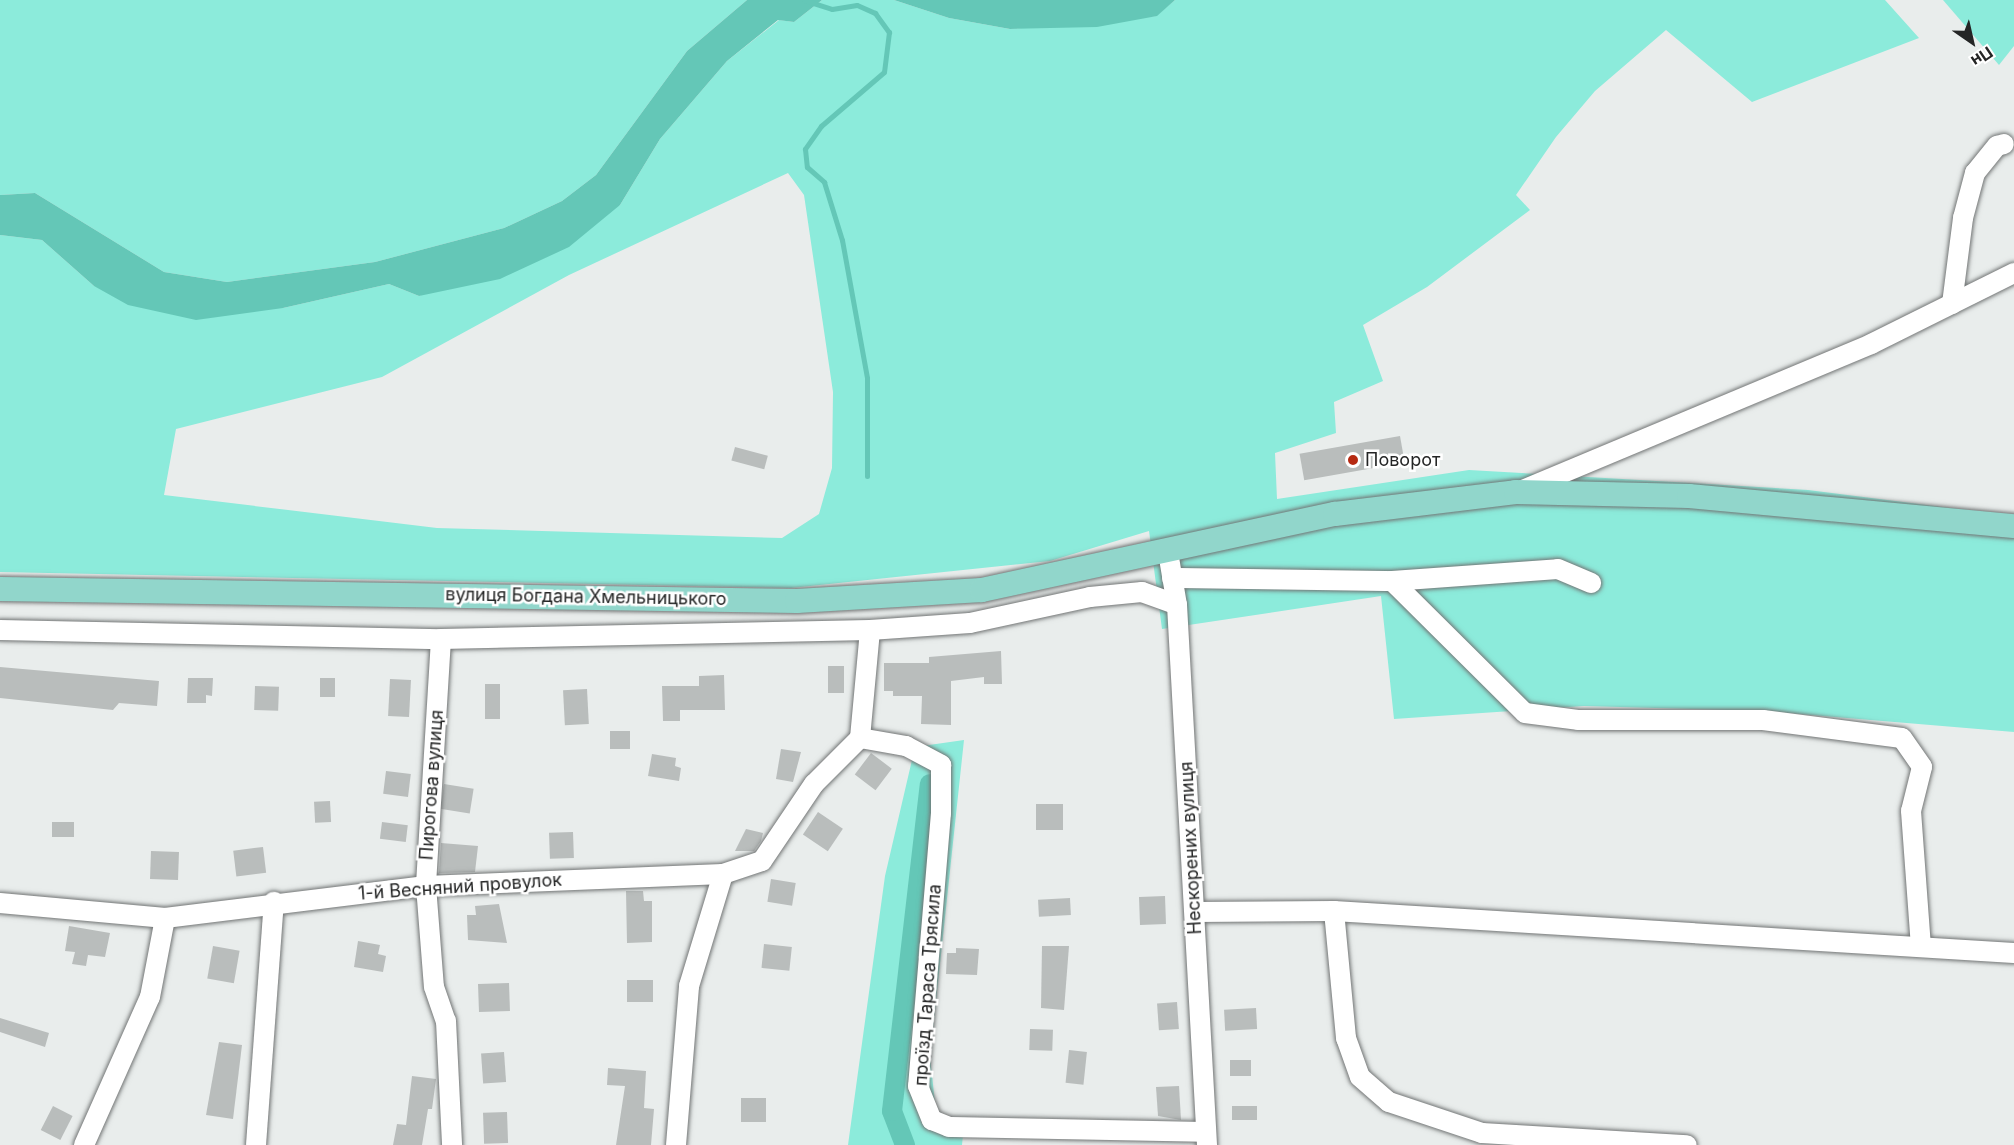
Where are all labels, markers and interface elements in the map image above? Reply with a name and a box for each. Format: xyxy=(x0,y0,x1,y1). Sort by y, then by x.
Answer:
north arrow xyxy=(1942,12,2002,72)
text: Пн xyxy=(1967,42,1997,71)
place label: Поворот xyxy=(1365,449,1440,471)
marker: Поворот xyxy=(1346,453,1360,467)
street label: вулиця Богдана Хмельницького xyxy=(445,584,727,610)
street label: Пирогова вулиця xyxy=(416,709,448,861)
street label: Нескорених вулиця xyxy=(1176,761,1206,935)
street label: 1-й Весняний провулок xyxy=(357,869,563,905)
street label: проїзд Тараса Трясила xyxy=(910,883,946,1087)

